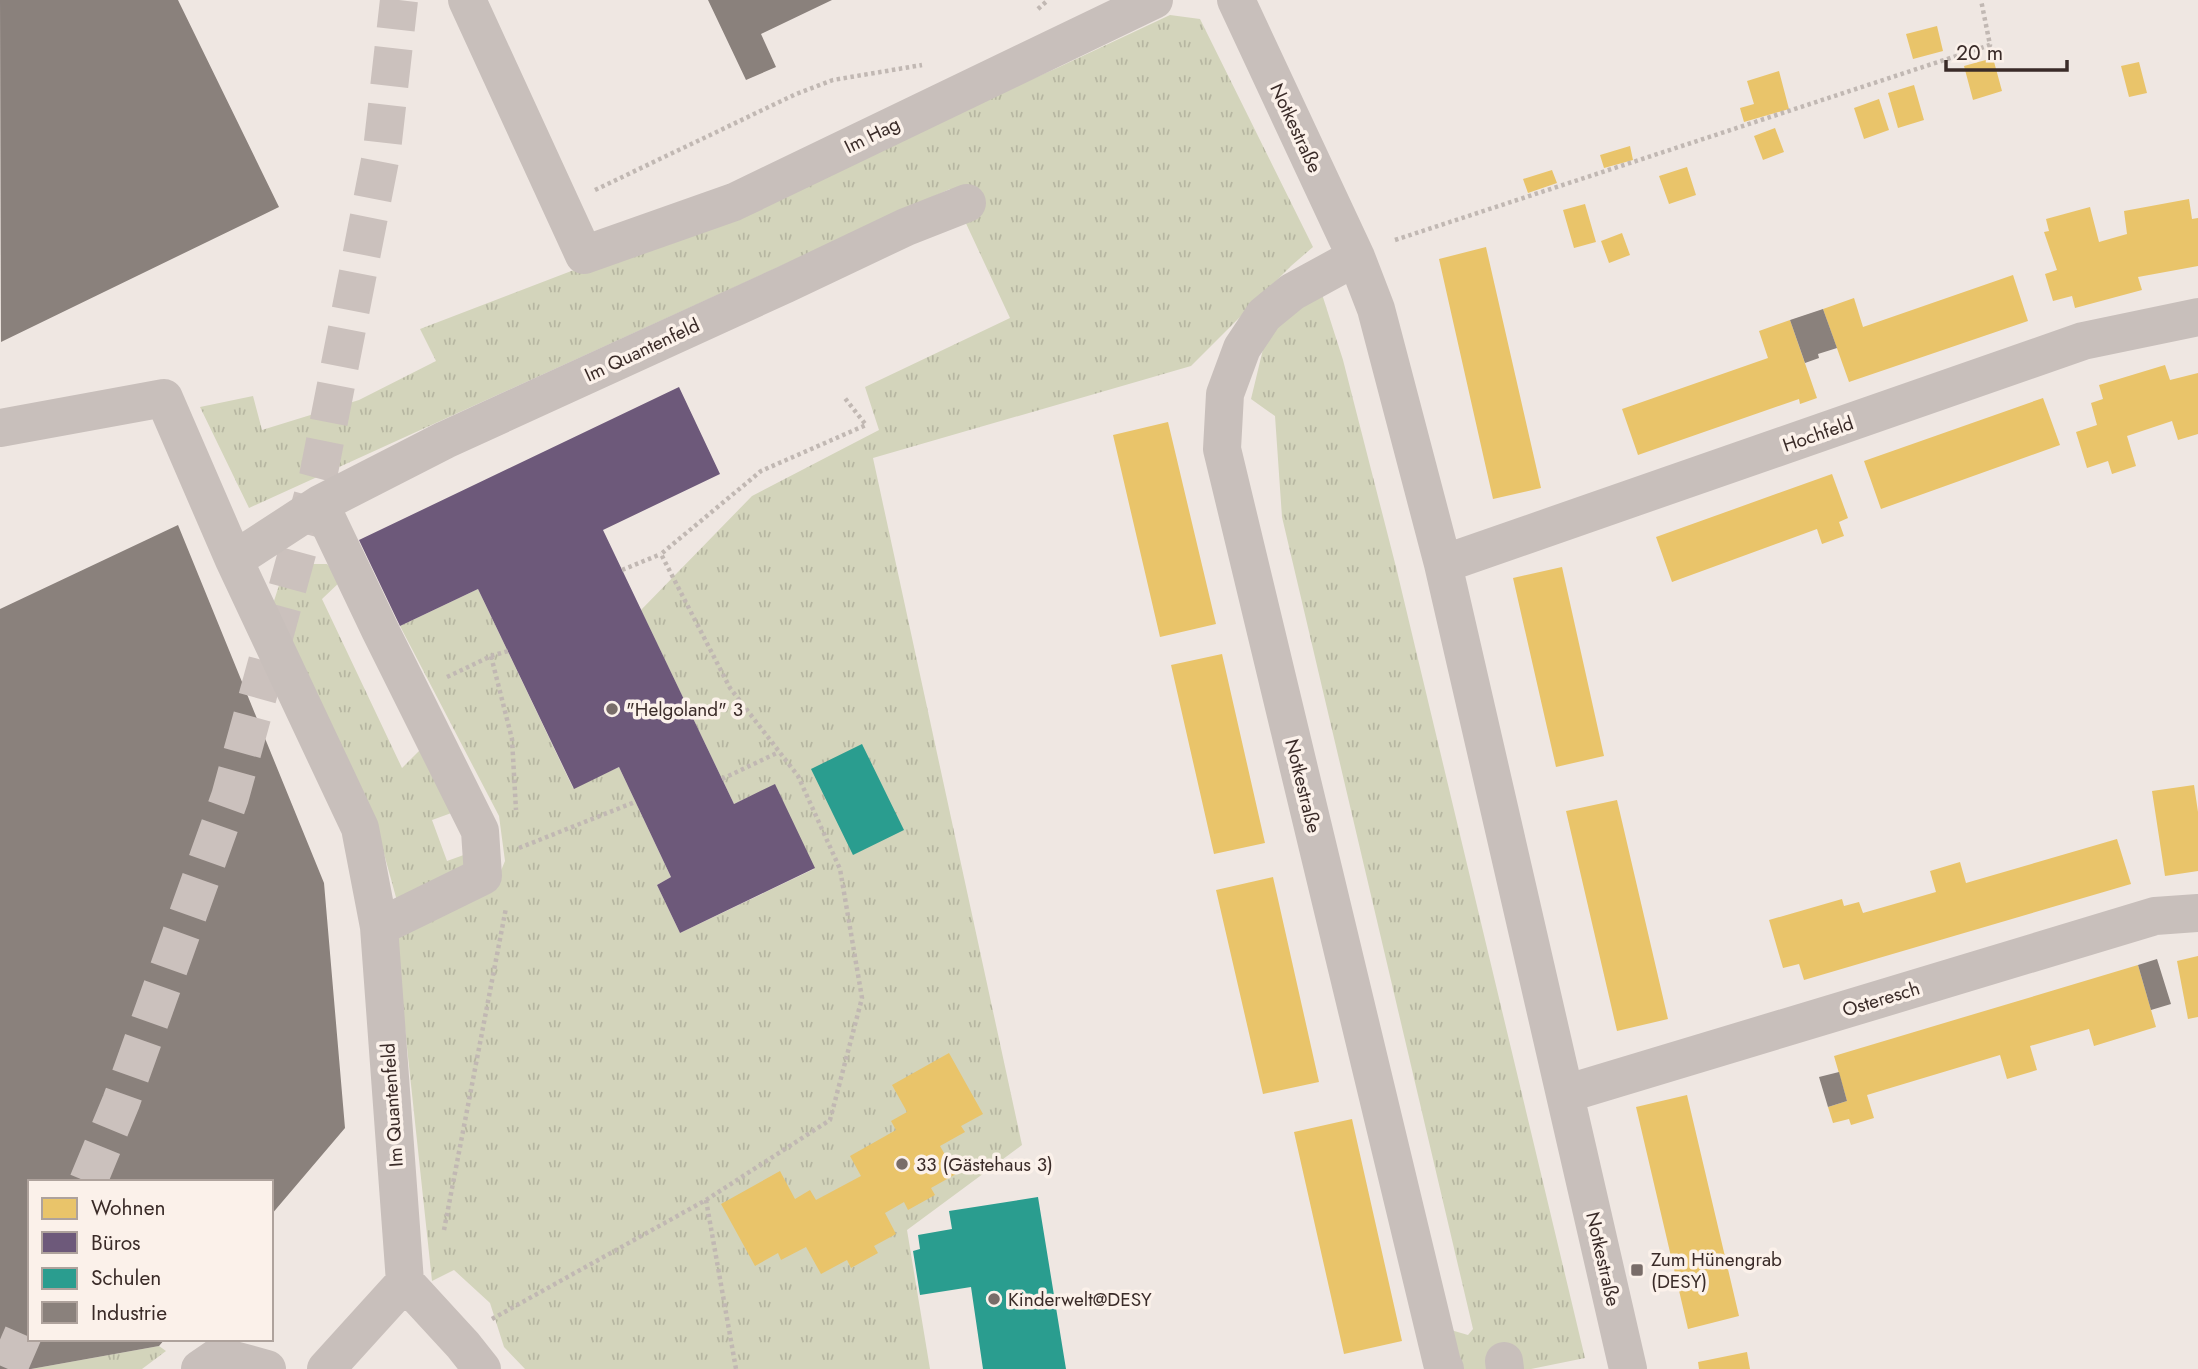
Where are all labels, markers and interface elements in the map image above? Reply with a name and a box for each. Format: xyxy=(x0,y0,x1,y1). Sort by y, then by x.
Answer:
scale bar xyxy=(1946,28,2067,72)
text: 20 m xyxy=(1956,38,2003,68)
street label: Notkestraße xyxy=(1263,79,1329,177)
street label: Im Hag xyxy=(840,110,904,160)
street label: Im Quantenfeld xyxy=(580,312,704,388)
street label: Hochfeld xyxy=(1779,409,1857,459)
place label: "Helgoland" 3 xyxy=(626,696,743,723)
marker: "Helgoland" 3 xyxy=(604,701,620,717)
street label: Notkestraße xyxy=(1278,736,1328,836)
street label: Osteresch xyxy=(1839,974,1923,1024)
street label: Im Quantenfeld xyxy=(374,1042,410,1168)
place label: 33 (Gästehaus 3) xyxy=(916,1151,1053,1178)
marker: 33 (Gästehaus 3) xyxy=(894,1156,910,1172)
legend xyxy=(28,1180,273,1341)
text: Wohnen xyxy=(91,1193,165,1223)
street label: Notkestraße xyxy=(1579,1209,1627,1309)
text: Büros xyxy=(91,1228,141,1258)
place label: Zum Hünengrab (DESY) xyxy=(1651,1246,1782,1295)
marker: Zum Hünengrab (DESY) xyxy=(1629,1262,1645,1278)
text: Schulen xyxy=(91,1263,161,1293)
place label: Kinderwelt@DESY xyxy=(1008,1286,1152,1313)
marker: Kinderwelt@DESY xyxy=(986,1291,1002,1307)
text: Industrie xyxy=(91,1298,167,1328)

